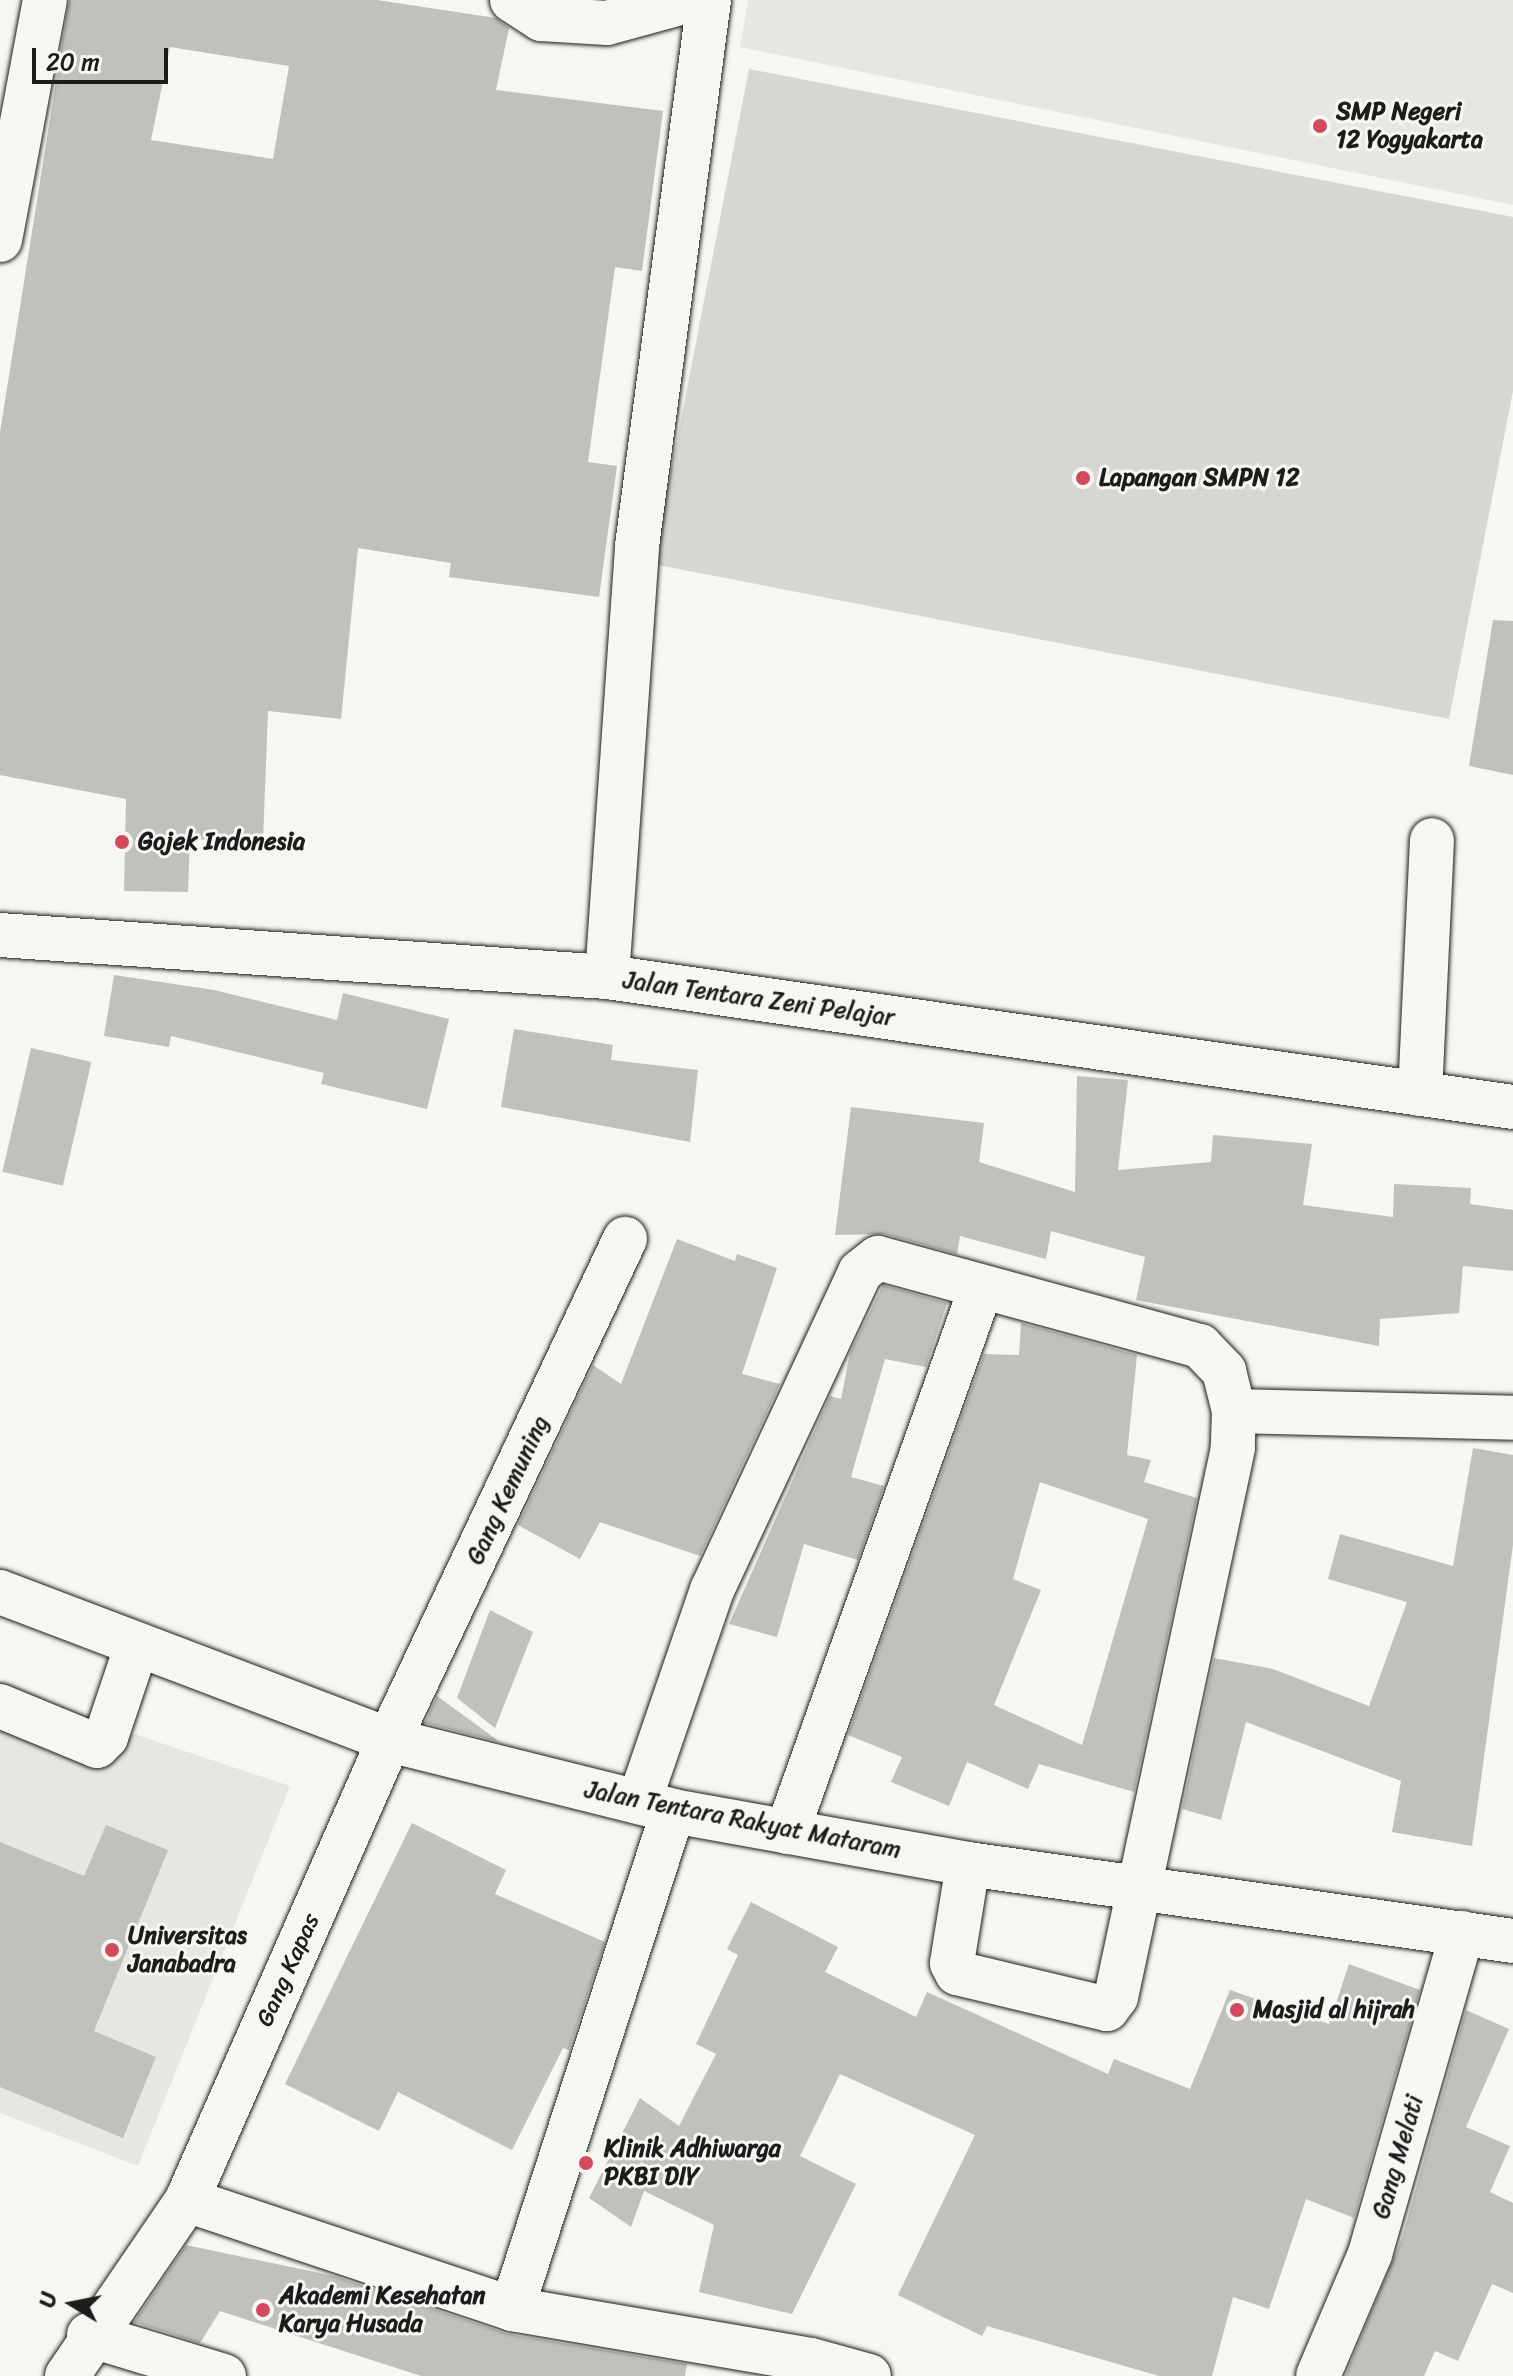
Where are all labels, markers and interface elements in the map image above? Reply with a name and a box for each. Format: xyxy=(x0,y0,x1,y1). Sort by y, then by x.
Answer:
scale bar xyxy=(36,32,172,82)
text: 20 m xyxy=(46,41,100,83)
place label: SMP Negeri 12 Yogyakarta xyxy=(1336,98,1483,154)
marker: SMP Negeri 12 Yogyakarta xyxy=(1311,117,1329,135)
place label: Lapangan SMPN 12 xyxy=(1099,464,1299,492)
marker: Lapangan SMPN 12 xyxy=(1074,469,1092,487)
place label: Gojek Indonesia xyxy=(138,828,307,856)
marker: Gojek Indonesia xyxy=(113,833,131,851)
street label: Jalan Tentara Zeni Pelajar xyxy=(621,966,897,1032)
street label: Gang Kemuning xyxy=(461,1411,555,1569)
street label: Jalan Tentara Rakyat Mataram xyxy=(582,1775,904,1865)
street label: Gang Kapas xyxy=(250,1909,326,2031)
place label: Universitas Janabadra xyxy=(128,1922,247,1978)
marker: Universitas Janabadra xyxy=(103,1941,121,1959)
place label: Masjid al hijrah xyxy=(1253,1996,1416,2024)
marker: Masjid al hijrah xyxy=(1228,2001,1246,2019)
street label: Gang Melati xyxy=(1367,2092,1429,2222)
place label: Klinik Adhiwarga PKBI DIY xyxy=(604,2135,781,2191)
marker: Klinik Adhiwarga PKBI DIY xyxy=(575,2152,597,2174)
north arrow xyxy=(32,2264,112,2344)
place label: Akademi Kesehatan Karya Husada xyxy=(279,2282,485,2338)
text: U xyxy=(27,2289,68,2310)
marker: Akademi Kesehatan Karya Husada xyxy=(254,2301,272,2319)

